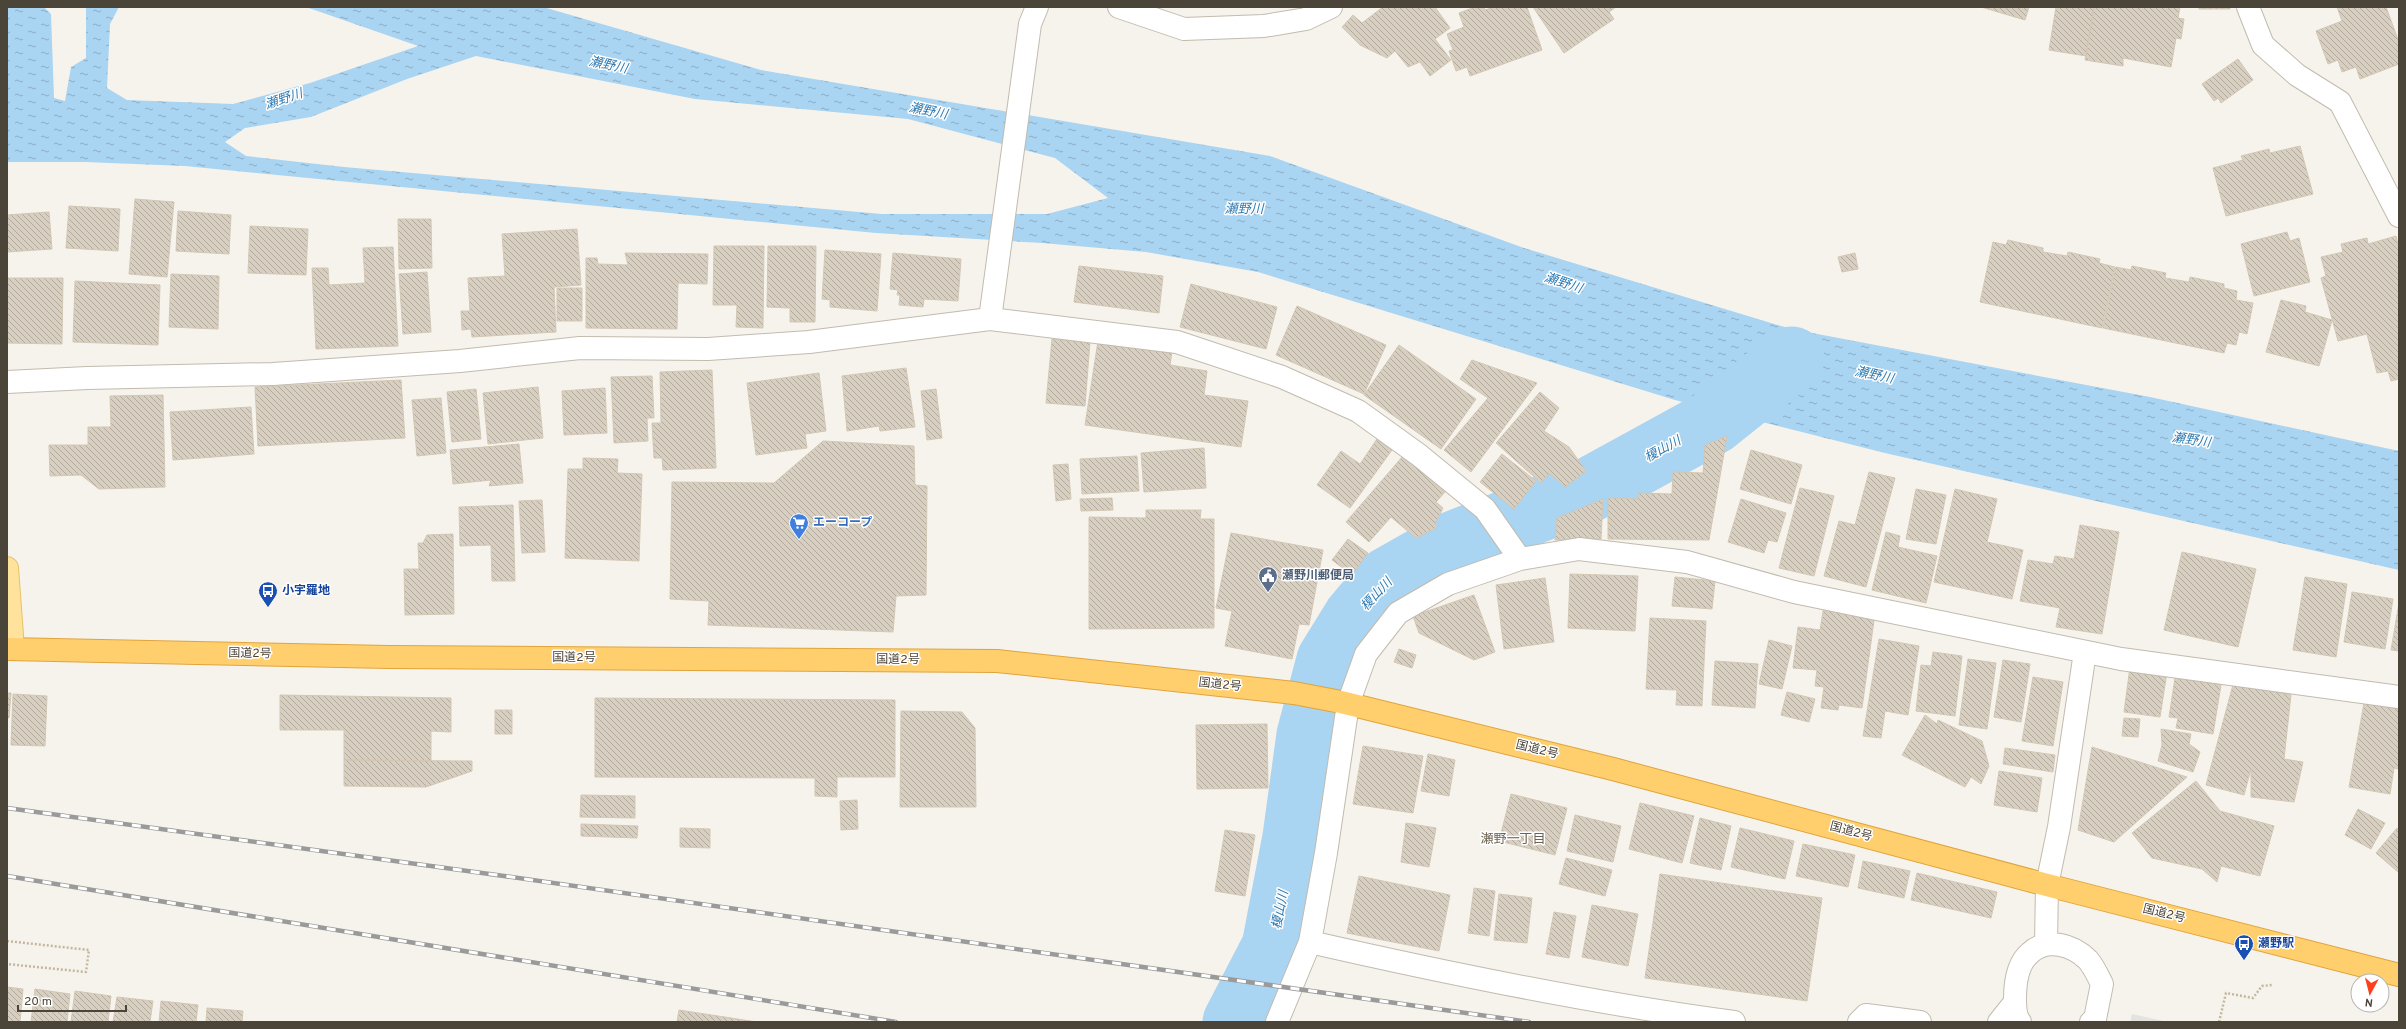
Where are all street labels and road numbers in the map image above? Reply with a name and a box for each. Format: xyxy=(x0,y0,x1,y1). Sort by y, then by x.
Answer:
street label: 国道2号 xyxy=(228,646,272,662)
street label: 国道2号 xyxy=(552,650,596,666)
street label: 国道2号 xyxy=(876,652,920,668)
street label: 国道2号 xyxy=(1198,675,1242,695)
street label: 国道2号 xyxy=(1514,737,1560,763)
street label: 国道2号 xyxy=(1828,819,1874,845)
street label: 国道2号 xyxy=(2141,901,2187,927)

